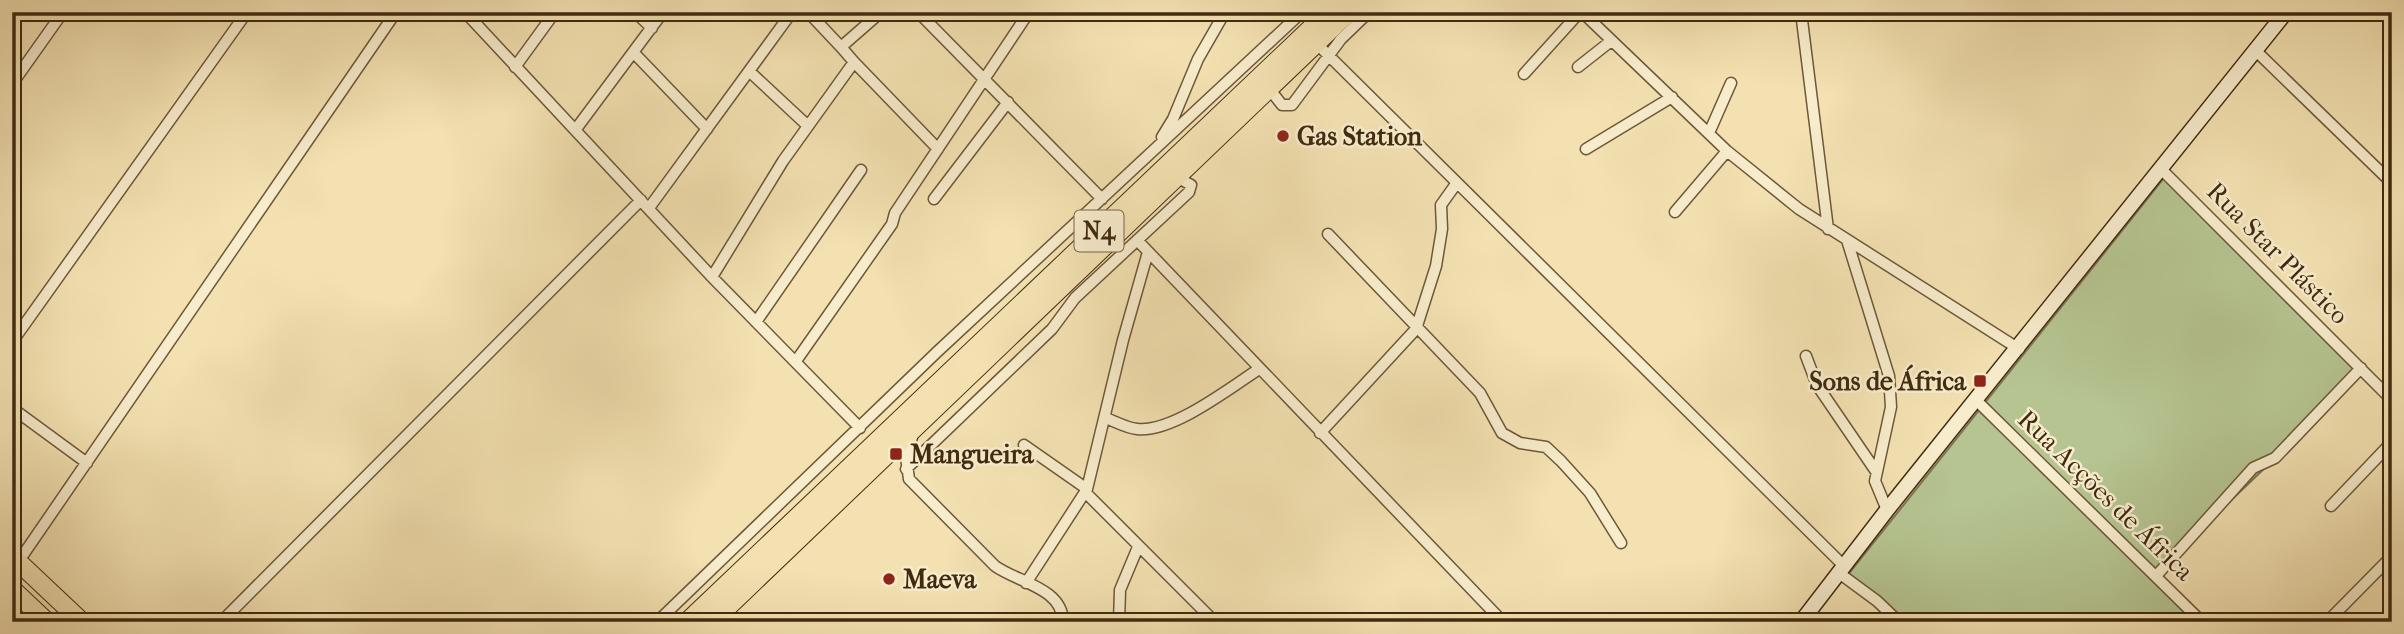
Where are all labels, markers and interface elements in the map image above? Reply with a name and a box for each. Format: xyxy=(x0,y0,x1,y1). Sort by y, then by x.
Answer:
place label: Gas Station xyxy=(1297,121,1423,152)
marker: Gas Station xyxy=(1275,128,1291,144)
street label: Rua Star Plástico xyxy=(2200,176,2355,331)
road number: N4 xyxy=(1074,210,1124,252)
place label: Sons de África xyxy=(1809,364,1967,397)
marker: Sons de África xyxy=(1972,373,1988,389)
street label: Rua Acções de África xyxy=(2011,403,2201,588)
place label: Mangueira xyxy=(910,439,1034,470)
marker: Mangueira xyxy=(888,446,904,462)
place label: Maeva xyxy=(903,564,977,595)
marker: Maeva xyxy=(881,571,897,587)

